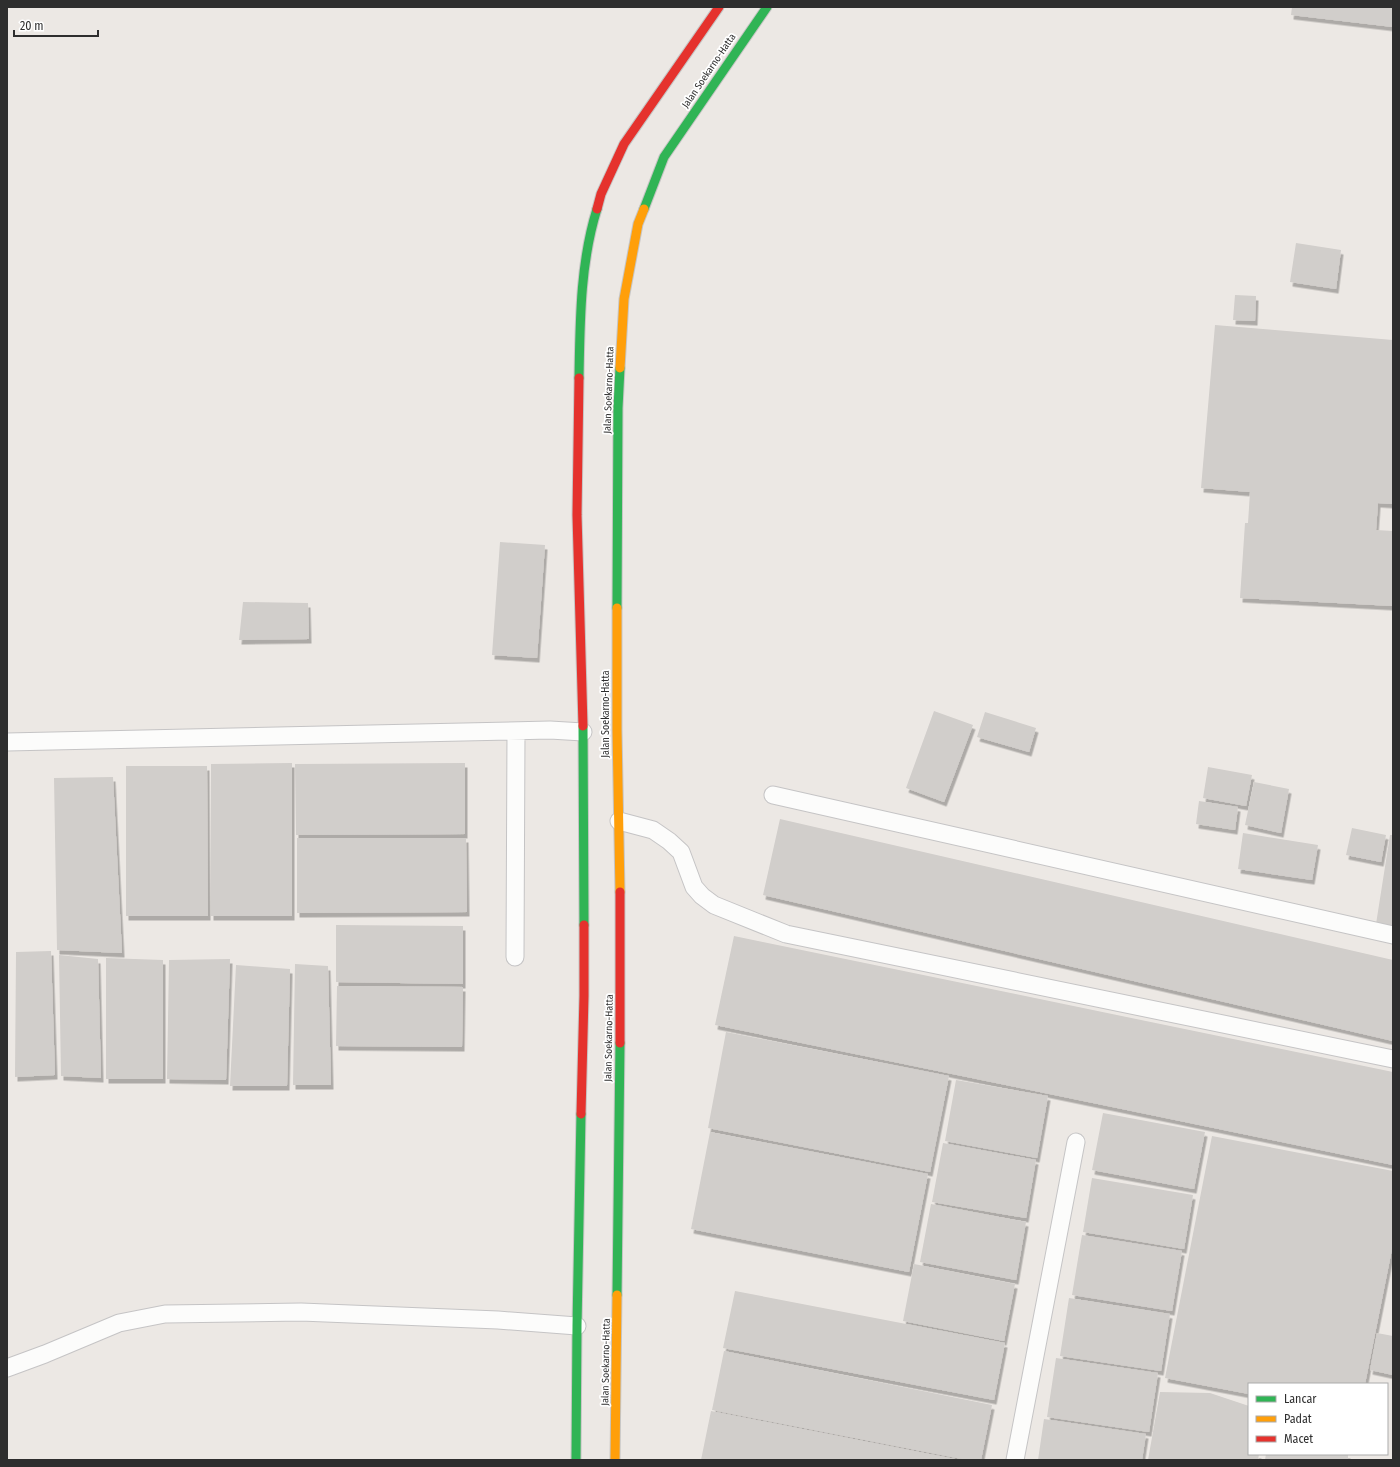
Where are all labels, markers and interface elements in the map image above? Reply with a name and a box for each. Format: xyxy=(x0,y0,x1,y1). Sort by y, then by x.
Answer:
scale bar xyxy=(14,12,98,38)
text: 20 m xyxy=(20,19,44,33)
street label: Jalan Soekarno-Hatta xyxy=(680,31,738,111)
street label: Jalan Soekarno-Hatta xyxy=(601,346,617,434)
street label: Jalan Soekarno-Hatta xyxy=(600,670,612,758)
street label: Jalan Soekarno-Hatta xyxy=(602,994,616,1082)
street label: Jalan Soekarno-Hatta xyxy=(599,1318,613,1406)
legend xyxy=(1248,1383,1388,1455)
text: Lancar xyxy=(1284,1392,1317,1406)
text: Padat xyxy=(1284,1412,1312,1426)
text: Macet xyxy=(1284,1432,1313,1446)

